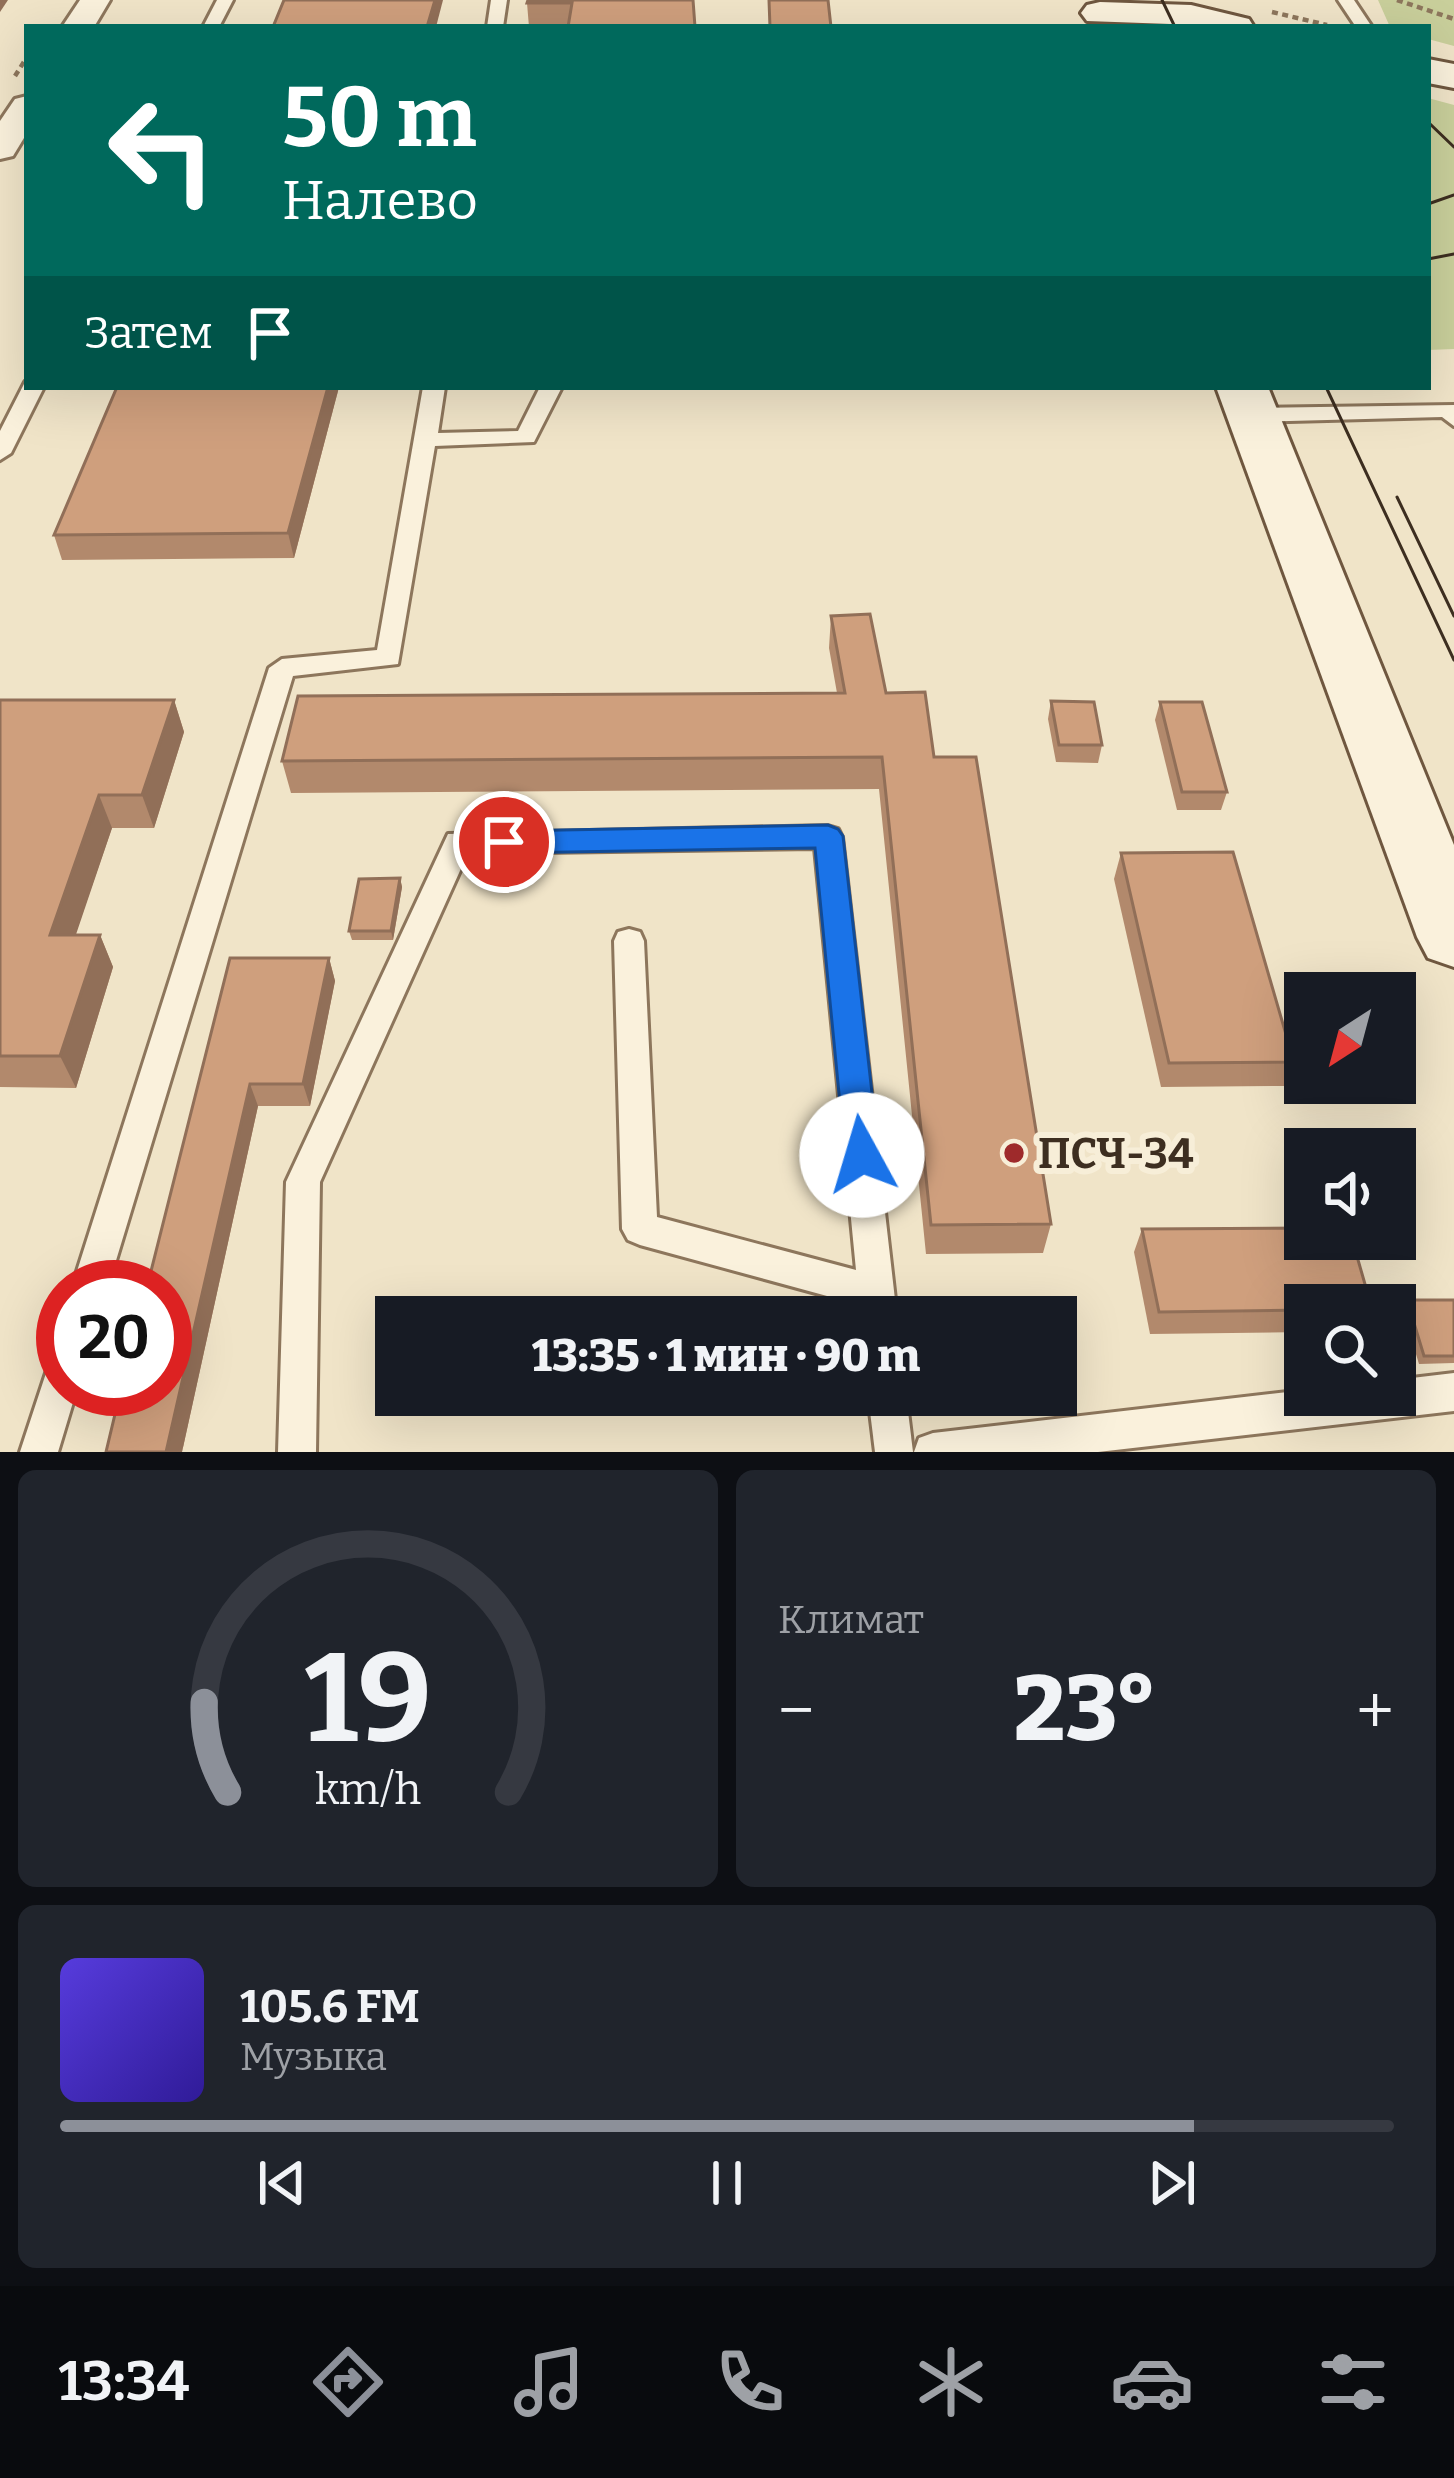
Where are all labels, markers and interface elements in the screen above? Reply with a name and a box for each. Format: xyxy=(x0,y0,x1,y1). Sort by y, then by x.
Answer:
text: 50 m xyxy=(282,67,477,168)
icon: left xyxy=(84,72,240,228)
text: Налево xyxy=(282,169,478,233)
icon: arrive xyxy=(237,300,303,366)
text: Затем xyxy=(84,306,213,360)
pin xyxy=(453,791,555,893)
icon: arrive xyxy=(471,809,537,875)
north arrow xyxy=(1284,972,1416,1104)
map controls xyxy=(1284,972,1416,1416)
position arrow xyxy=(799,1092,925,1218)
button: sound xyxy=(1284,1128,1416,1260)
place label: ПСЧ-34 xyxy=(1038,1129,1194,1179)
marker: ПСЧ-34 xyxy=(1001,1140,1027,1166)
speed limit sign: 20 xyxy=(36,1260,192,1416)
button: search xyxy=(1284,1284,1416,1416)
text: 13:35 · 1 мин · 90 m xyxy=(532,1329,920,1383)
text: Климат xyxy=(778,1597,924,1643)
text: 19 xyxy=(304,1624,432,1774)
text: 23° xyxy=(1014,1656,1157,1764)
text: − xyxy=(778,1671,814,1750)
text: + xyxy=(1356,1671,1394,1750)
text: km/h xyxy=(315,1763,421,1814)
text: 105.6 FM xyxy=(240,1980,420,2034)
text: Музыка xyxy=(240,2034,387,2080)
icon: previous xyxy=(249,2150,315,2216)
icon: pause xyxy=(694,2150,760,2216)
icon: next xyxy=(1139,2150,1205,2216)
icon: directions xyxy=(306,2340,390,2424)
icon: music xyxy=(507,2340,591,2424)
icon: phone xyxy=(708,2340,792,2424)
icon: climate xyxy=(909,2340,993,2424)
icon: car xyxy=(1110,2340,1194,2424)
icon: filters xyxy=(1311,2340,1395,2424)
text: 13:34 xyxy=(58,2350,190,2414)

